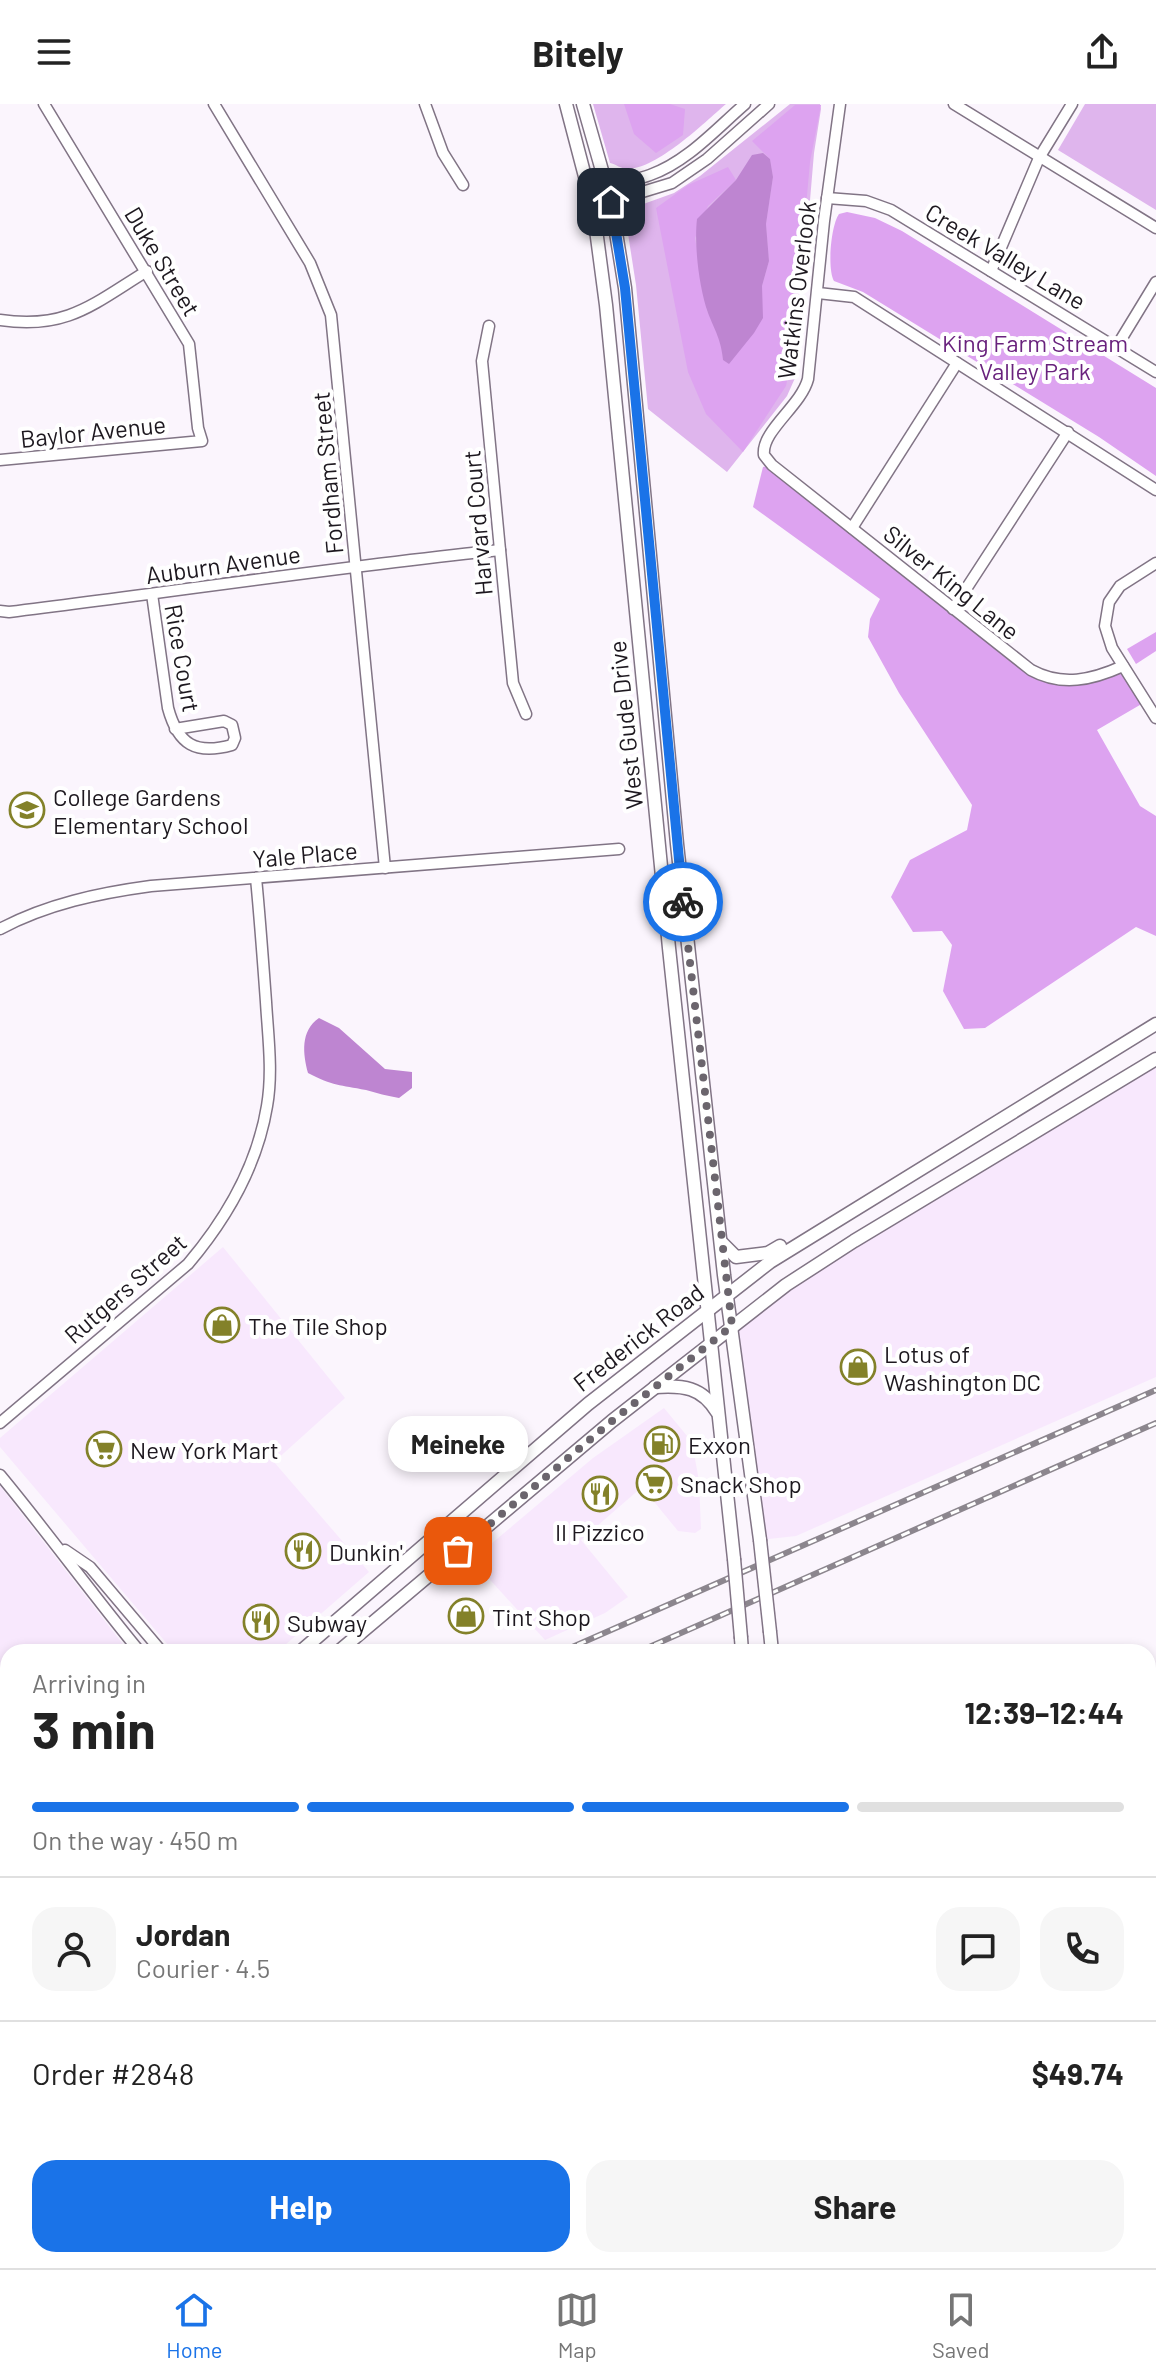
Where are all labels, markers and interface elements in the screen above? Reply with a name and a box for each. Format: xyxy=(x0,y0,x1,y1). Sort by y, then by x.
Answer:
icon: menu xyxy=(32,30,76,74)
icon: share xyxy=(1080,30,1124,74)
text: Bitely xyxy=(532,31,624,74)
pin xyxy=(577,168,645,236)
icon: home xyxy=(589,180,633,224)
street label: Creek Valley Lane xyxy=(921,197,1091,315)
street label: Watkins Overlook xyxy=(771,199,821,381)
street label: Duke Street xyxy=(119,201,207,321)
park label: King Farm Stream Valley Park xyxy=(942,328,1128,385)
street label: Fordham Street xyxy=(305,391,349,555)
street label: Baylor Avenue xyxy=(19,409,167,453)
street label: Harvard Court xyxy=(456,449,498,597)
street label: Silver King Lane xyxy=(878,519,1026,645)
street label: Auburn Avenue xyxy=(144,539,302,589)
street label: Rice Court xyxy=(159,602,207,714)
street label: West Gude Drive xyxy=(602,639,648,811)
place label: College Gardens Elementary School xyxy=(53,782,248,839)
school or university icon: College Gardens Elementary School xyxy=(8,791,46,829)
street label: Yale Place xyxy=(251,835,359,873)
courier xyxy=(643,862,723,942)
icon: bike xyxy=(661,880,705,924)
street label: Rutgers Street xyxy=(58,1227,192,1349)
street label: Frederick Road xyxy=(567,1277,709,1397)
shop icon: The Tile Shop xyxy=(203,1306,241,1344)
place label: The Tile Shop xyxy=(248,1311,388,1340)
place label: Lotus of Washington DC xyxy=(884,1339,1041,1396)
shop icon: Lotus of Washington DC xyxy=(839,1348,877,1386)
callout: Meineke xyxy=(388,1415,528,1471)
fuel station icon: Exxon xyxy=(643,1425,681,1463)
text: Meineke xyxy=(411,1428,505,1459)
supermarket icon: New York Mart xyxy=(85,1430,123,1468)
place label: Exxon xyxy=(688,1430,751,1459)
place label: New York Mart xyxy=(130,1435,279,1464)
supermarket icon: Snack Shop xyxy=(635,1464,673,1502)
place label: Snack Shop xyxy=(680,1469,802,1498)
restaurant icon: Il Pizzico xyxy=(581,1475,619,1513)
pin xyxy=(424,1517,492,1585)
place label: Il Pizzico xyxy=(555,1517,645,1546)
icon: bag xyxy=(436,1529,480,1573)
restaurant icon: Dunkin' xyxy=(284,1532,322,1570)
place label: Dunkin' xyxy=(329,1537,403,1566)
shop icon: Tint Shop xyxy=(447,1597,485,1635)
place label: Tint Shop xyxy=(492,1602,591,1631)
restaurant icon: Subway xyxy=(242,1603,280,1641)
place label: Subway xyxy=(287,1608,367,1637)
text: Arriving in xyxy=(32,1667,146,1698)
text: 12:39–12:44 xyxy=(965,1694,1124,1730)
text: 3 min xyxy=(32,1697,156,1759)
text: On the way · 450 m xyxy=(32,1824,238,1855)
button: person xyxy=(32,1907,116,1991)
button: chat xyxy=(936,1907,1020,1991)
button: phone xyxy=(1040,1907,1124,1991)
text: Jordan xyxy=(136,1916,231,1952)
text: Courier · 4.5 xyxy=(136,1952,270,1983)
text: Order #2848 xyxy=(32,2055,194,2091)
text: $49.74 xyxy=(1032,2055,1124,2091)
button: Help xyxy=(32,2160,570,2252)
button: Share xyxy=(586,2160,1124,2252)
tab: Home xyxy=(166,2288,223,2362)
tab: Map xyxy=(555,2288,599,2362)
tab: Saved xyxy=(932,2288,990,2362)

